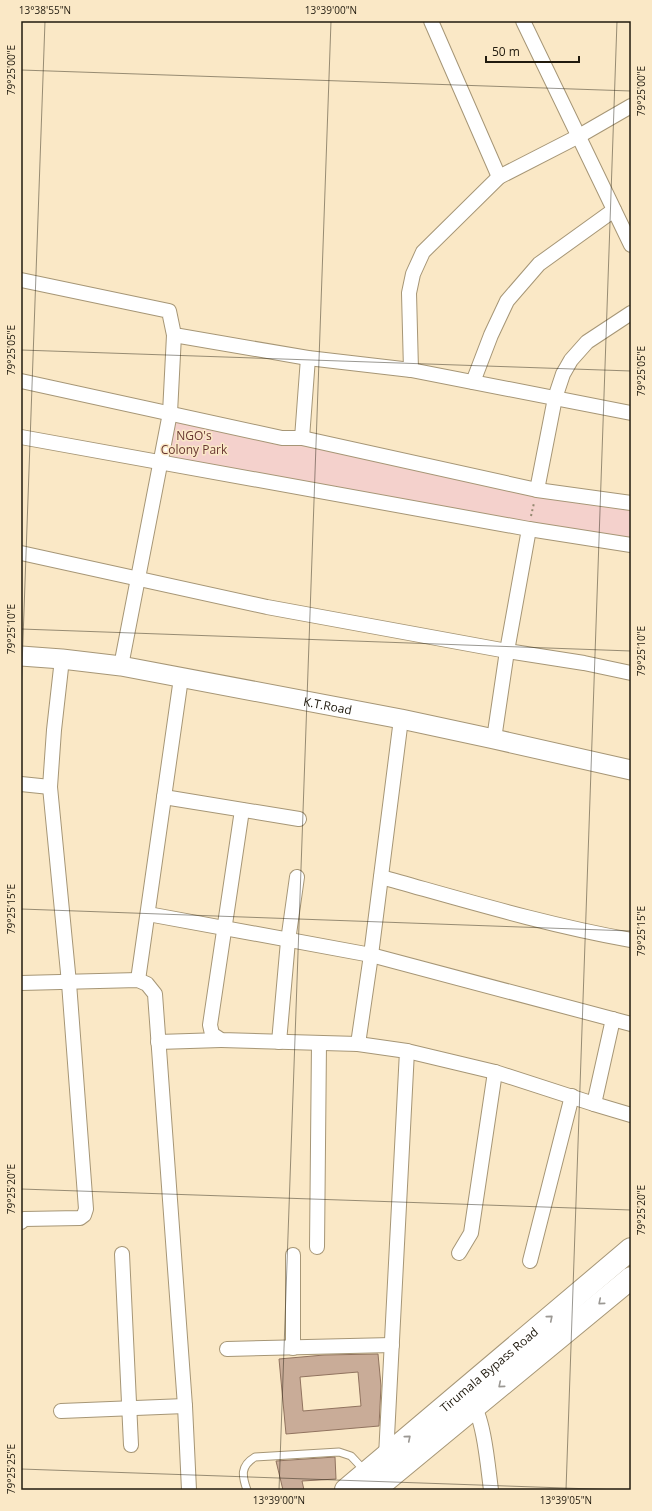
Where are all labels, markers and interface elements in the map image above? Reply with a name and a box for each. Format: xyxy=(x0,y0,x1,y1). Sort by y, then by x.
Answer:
text: 13°38'55"N xyxy=(19,3,71,17)
text: 13°39'00"N xyxy=(305,3,357,17)
scale bar xyxy=(486,38,579,64)
text: 50 m xyxy=(492,43,520,60)
text: 79°25'00"E xyxy=(4,45,18,95)
text: 79°25'00"E xyxy=(634,66,648,116)
text: 79°25'05"E xyxy=(4,325,18,375)
text: 79°25'05"E xyxy=(634,346,648,396)
park label: NGO's Colony Park xyxy=(161,427,228,458)
text: 79°25'10"E xyxy=(4,604,18,654)
text: 79°25'10"E xyxy=(634,626,648,676)
street label: K.T.Road xyxy=(302,692,353,718)
text: 79°25'15"E xyxy=(4,884,18,934)
text: 79°25'15"E xyxy=(634,906,648,956)
text: 79°25'20"E xyxy=(4,1164,18,1214)
text: 79°25'20"E xyxy=(634,1185,648,1235)
one-way arrow xyxy=(598,1298,606,1305)
one-way arrow xyxy=(545,1315,552,1322)
street label: Tirumala Bypass Road xyxy=(436,1323,541,1416)
one-way arrow xyxy=(498,1381,505,1388)
one-way arrow xyxy=(403,1435,410,1442)
text: 79°25'25"E xyxy=(4,1444,18,1494)
text: 13°39'00"N xyxy=(253,1493,305,1507)
text: 13°39'05"N xyxy=(540,1493,592,1507)

